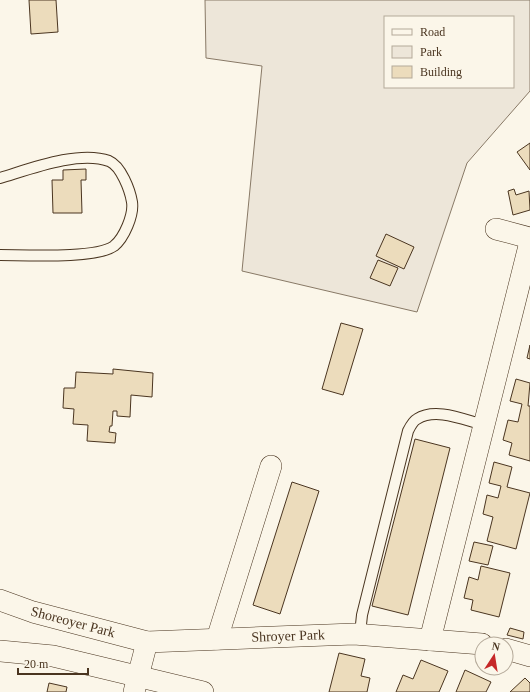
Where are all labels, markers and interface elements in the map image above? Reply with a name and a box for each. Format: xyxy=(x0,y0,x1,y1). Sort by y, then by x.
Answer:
legend xyxy=(384,16,514,88)
text: Road xyxy=(420,25,445,39)
text: Park xyxy=(420,45,442,59)
text: Building xyxy=(420,65,462,79)
street label: Shoreoyer Park xyxy=(29,604,117,640)
street label: Shroyer Park xyxy=(251,627,325,645)
north arrow xyxy=(474,636,514,676)
text: N xyxy=(491,640,501,653)
scale bar xyxy=(18,650,88,676)
text: 20 m xyxy=(24,657,49,671)

